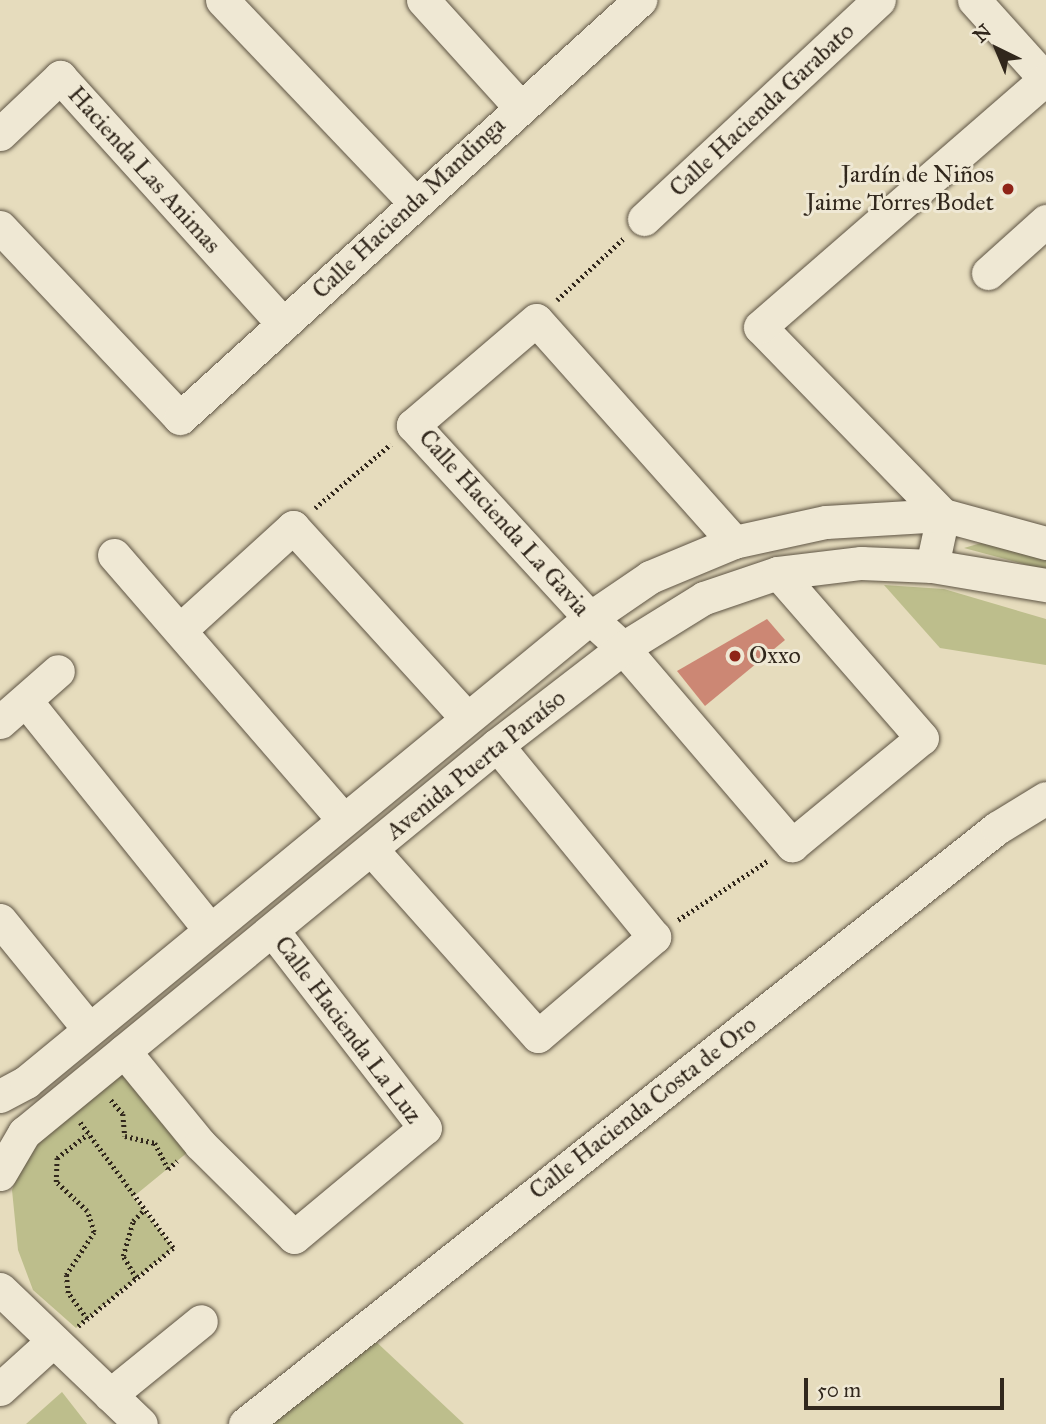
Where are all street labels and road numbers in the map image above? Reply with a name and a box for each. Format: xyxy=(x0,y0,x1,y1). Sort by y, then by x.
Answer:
street label: Calle Hacienda Garabato xyxy=(664,17,860,203)
street label: Hacienda Las Animas xyxy=(62,81,226,259)
street label: Calle Hacienda Mandinga xyxy=(307,111,511,305)
street label: Calle Hacienda La Gavia xyxy=(413,424,595,622)
street label: Avenida Puerta Paraíso xyxy=(380,684,572,846)
street label: Calle Hacienda La Luz xyxy=(268,931,428,1129)
street label: Calle Hacienda Costa de Oro xyxy=(524,1010,762,1206)

